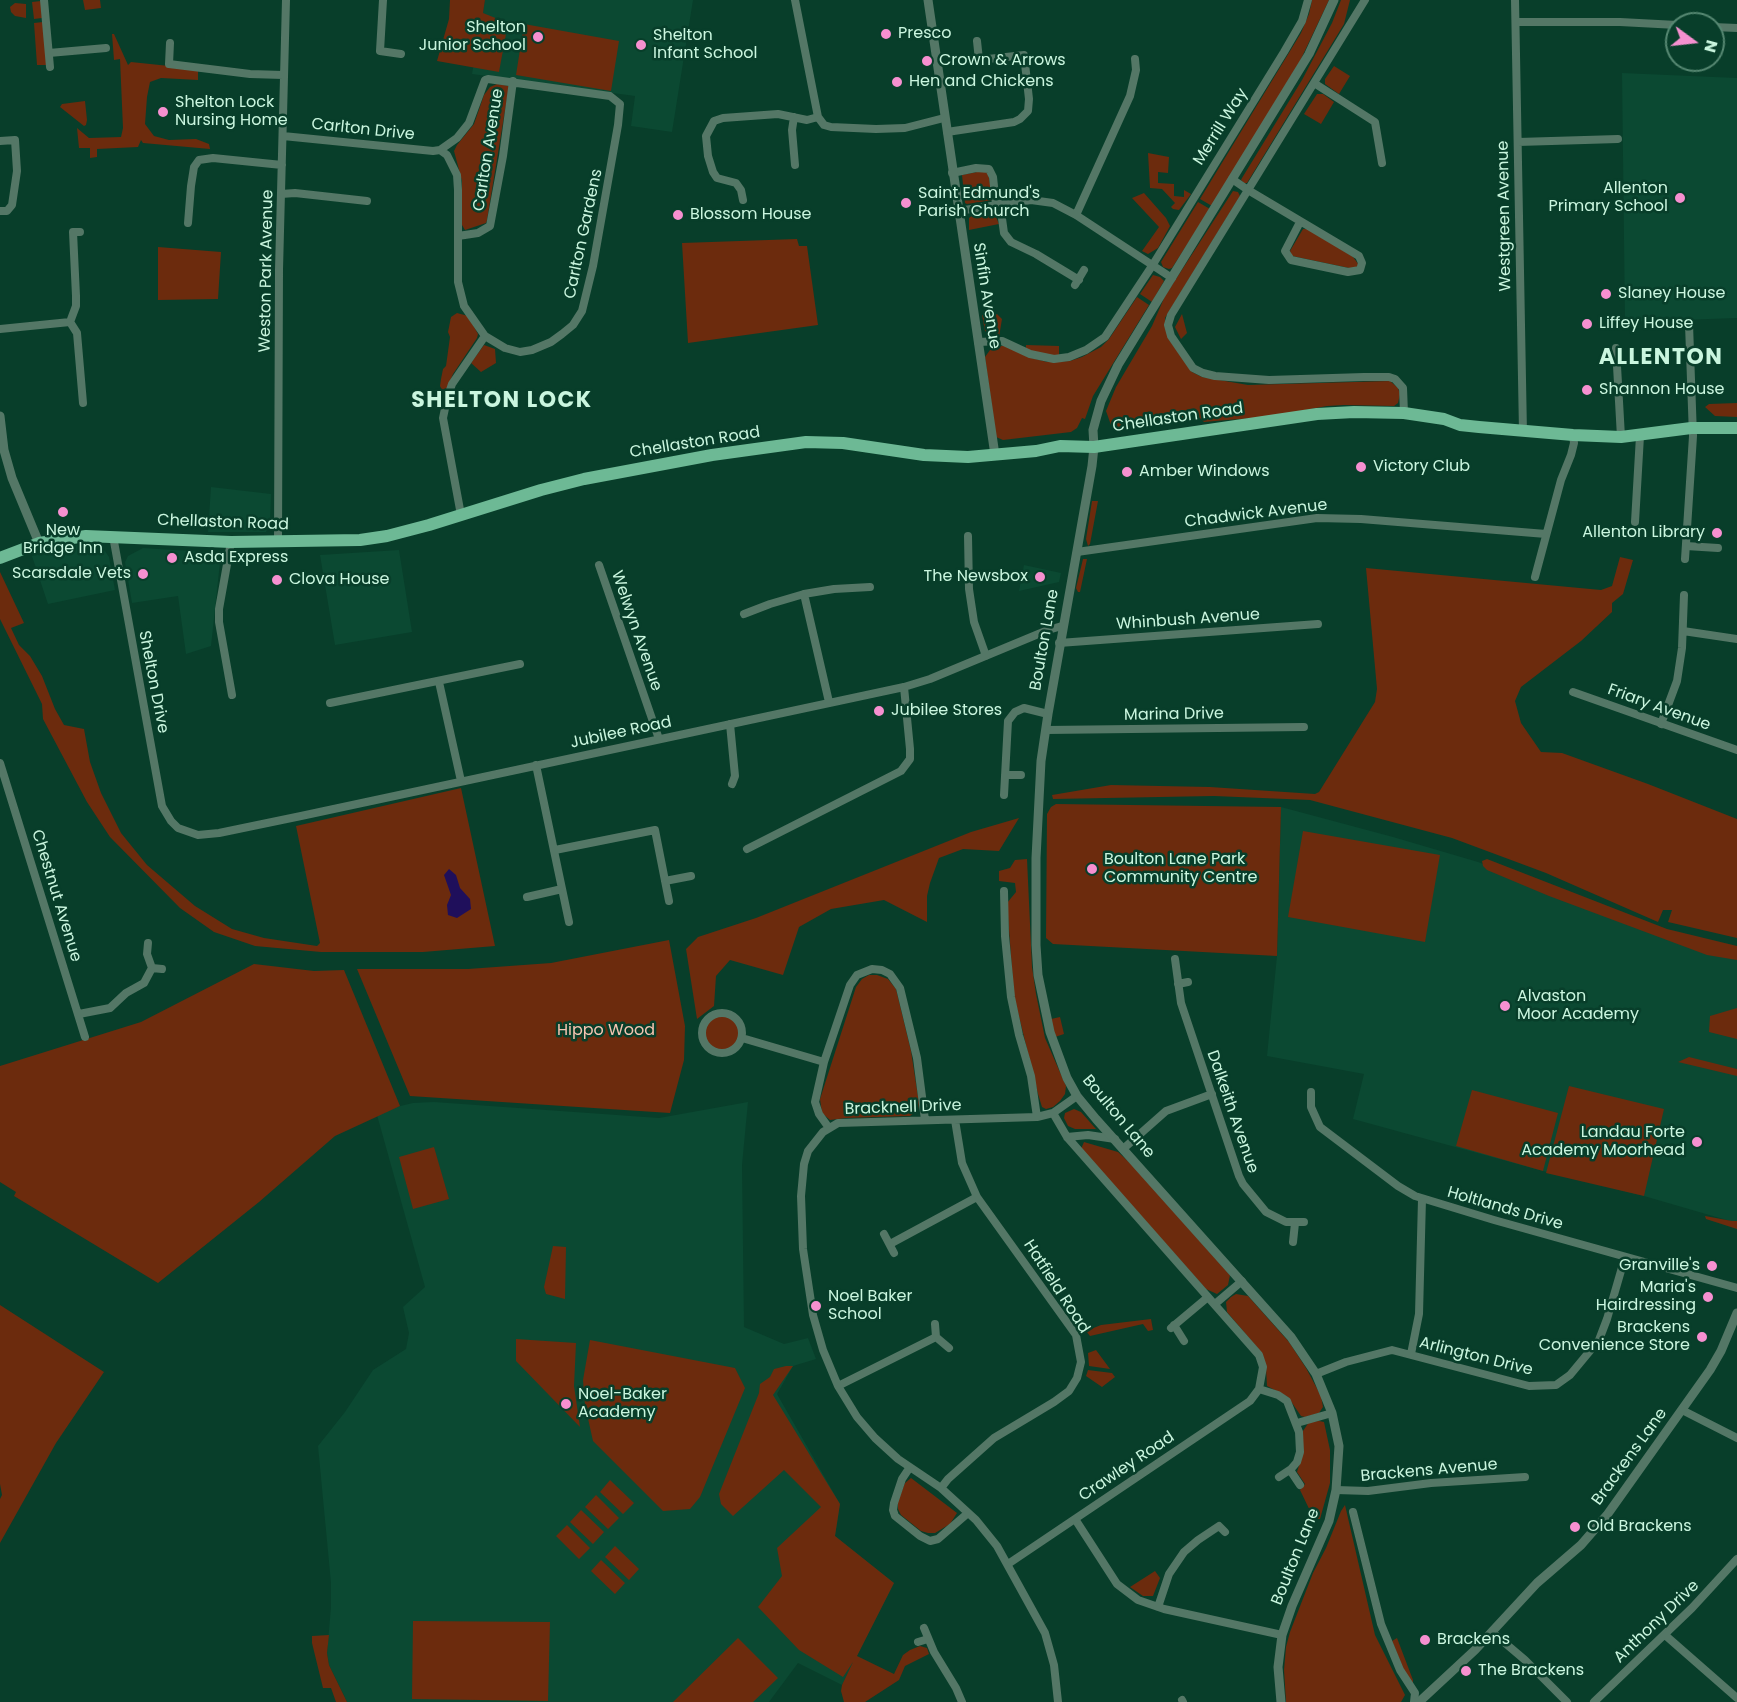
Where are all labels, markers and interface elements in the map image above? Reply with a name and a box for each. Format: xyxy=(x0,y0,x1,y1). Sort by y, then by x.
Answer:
north arrow xyxy=(1665,12,1725,72)
place label: Shelton Junior School xyxy=(419,18,526,56)
place label: Presco xyxy=(898,24,951,44)
place label: Shelton Infant School xyxy=(653,26,757,64)
marker: Presco xyxy=(879,27,893,41)
marker: Shelton Junior School xyxy=(531,30,545,44)
text: N xyxy=(1698,37,1724,55)
marker: Shelton Infant School xyxy=(634,38,648,52)
place label: Crown & Arrows xyxy=(939,51,1066,71)
marker: Crown & Arrows xyxy=(920,54,934,68)
place label: Hen and Chickens xyxy=(909,72,1054,92)
marker: Hen and Chickens xyxy=(890,75,904,89)
street label: Merrill Way xyxy=(1190,85,1252,169)
street label: Carlton Avenue xyxy=(470,87,508,213)
place label: Shelton Lock Nursing Home xyxy=(175,93,288,131)
marker: Shelton Lock Nursing Home xyxy=(156,105,170,119)
street label: Carlton Drive xyxy=(310,115,416,145)
street label: Westgreen Avenue xyxy=(1494,140,1516,292)
street label: Carlton Gardens xyxy=(561,167,607,301)
place label: Allenton Primary School xyxy=(1549,179,1668,217)
place label: Saint Edmund's Parish Church xyxy=(918,184,1040,222)
street label: Weston Park Avenue xyxy=(256,189,278,353)
marker: Allenton Primary School xyxy=(1673,191,1687,205)
marker: Saint Edmund's Parish Church xyxy=(899,196,913,210)
place label: Blossom House xyxy=(690,205,812,225)
marker: Blossom House xyxy=(671,208,685,222)
street label: Sinfin Avenue xyxy=(968,241,1004,351)
place label: Slaney House xyxy=(1618,284,1725,304)
marker: Slaney House xyxy=(1599,287,1613,301)
place label: Liffey House xyxy=(1599,314,1693,334)
marker: Liffey House xyxy=(1580,317,1594,331)
district label: ALLENTON xyxy=(1599,345,1723,371)
place label: Shannon House xyxy=(1599,380,1725,400)
marker: Shannon House xyxy=(1580,383,1594,397)
district label: SHELTON LOCK xyxy=(411,388,593,414)
street label: Chellaston Road xyxy=(1111,399,1245,437)
street label: Chellaston Road xyxy=(628,423,762,463)
place label: Victory Club xyxy=(1373,457,1470,477)
marker: Victory Club xyxy=(1354,460,1368,474)
place label: Amber Windows xyxy=(1139,462,1270,482)
marker: Amber Windows xyxy=(1120,465,1134,479)
street label: Chadwick Avenue xyxy=(1184,496,1328,532)
marker: New Bridge Inn xyxy=(56,505,70,519)
street label: Chellaston Road xyxy=(157,511,289,535)
place label: New Bridge Inn xyxy=(23,521,103,559)
place label: Allenton Library xyxy=(1582,523,1705,543)
marker: Allenton Library xyxy=(1710,526,1724,540)
place label: Asda Express xyxy=(184,548,288,568)
marker: Asda Express xyxy=(165,551,179,565)
place label: Scarsdale Vets xyxy=(12,564,131,584)
marker: Scarsdale Vets xyxy=(136,567,150,581)
place label: The Newsbox xyxy=(924,567,1028,587)
street label: Welwyn Avenue xyxy=(606,568,666,694)
place label: Clova House xyxy=(289,570,389,590)
marker: The Newsbox xyxy=(1033,570,1047,584)
marker: Clova House xyxy=(270,573,284,587)
street label: Boulton Lane xyxy=(1027,588,1063,692)
street label: Whinbush Avenue xyxy=(1115,605,1261,635)
street label: Shelton Drive xyxy=(134,629,172,735)
street label: Friary Avenue xyxy=(1605,680,1713,736)
place label: Jubilee Stores xyxy=(891,701,1002,721)
marker: Jubilee Stores xyxy=(872,704,886,718)
street label: Marina Drive xyxy=(1124,705,1224,725)
street label: Jubilee Road xyxy=(569,713,673,753)
street label: Chestnut Avenue xyxy=(27,828,85,964)
place label: Boulton Lane Park Community Centre xyxy=(1104,850,1257,888)
marker: Boulton Lane Park Community Centre xyxy=(1085,862,1099,876)
place label: Alvaston Moor Academy xyxy=(1517,987,1639,1025)
marker: Alvaston Moor Academy xyxy=(1498,999,1512,1013)
park label: Hippo Wood xyxy=(557,1021,655,1041)
street label: Dalkeith Avenue xyxy=(1202,1048,1262,1176)
street label: Boulton Lane xyxy=(1078,1071,1158,1163)
street label: Bracknell Drive xyxy=(844,1096,962,1120)
place label: Landau Forte Academy Moorhead xyxy=(1521,1123,1685,1161)
marker: Landau Forte Academy Moorhead xyxy=(1690,1135,1704,1149)
street label: Holtlands Drive xyxy=(1445,1183,1565,1235)
street label: Hatfield Road xyxy=(1019,1237,1093,1337)
place label: Granville's xyxy=(1619,1256,1700,1276)
marker: Granville's xyxy=(1705,1259,1719,1273)
place label: Maria's Hairdressing xyxy=(1596,1278,1696,1316)
place label: Noel Baker School xyxy=(828,1287,912,1325)
marker: Maria's Hairdressing xyxy=(1701,1290,1715,1304)
marker: Noel Baker School xyxy=(809,1299,823,1313)
place label: Brackens Convenience Store xyxy=(1539,1318,1690,1356)
marker: Brackens Convenience Store xyxy=(1695,1330,1709,1344)
street label: Arlington Drive xyxy=(1417,1334,1535,1380)
place label: Noel-Baker Academy xyxy=(578,1385,667,1423)
marker: Noel-Baker Academy xyxy=(559,1397,573,1411)
street label: Brackens Lane xyxy=(1588,1405,1672,1509)
street label: Crawley Road xyxy=(1076,1428,1178,1506)
street label: Brackens Avenue xyxy=(1360,1455,1498,1487)
street label: Boulton Lane xyxy=(1268,1506,1324,1608)
place label: Old Brackens xyxy=(1587,1517,1692,1537)
marker: Old Brackens xyxy=(1568,1520,1582,1534)
street label: Anthony Drive xyxy=(1610,1577,1704,1667)
place label: Brackens xyxy=(1437,1630,1510,1650)
marker: Brackens xyxy=(1418,1633,1432,1647)
place label: The Brackens xyxy=(1478,1661,1584,1681)
marker: The Brackens xyxy=(1459,1664,1473,1678)

